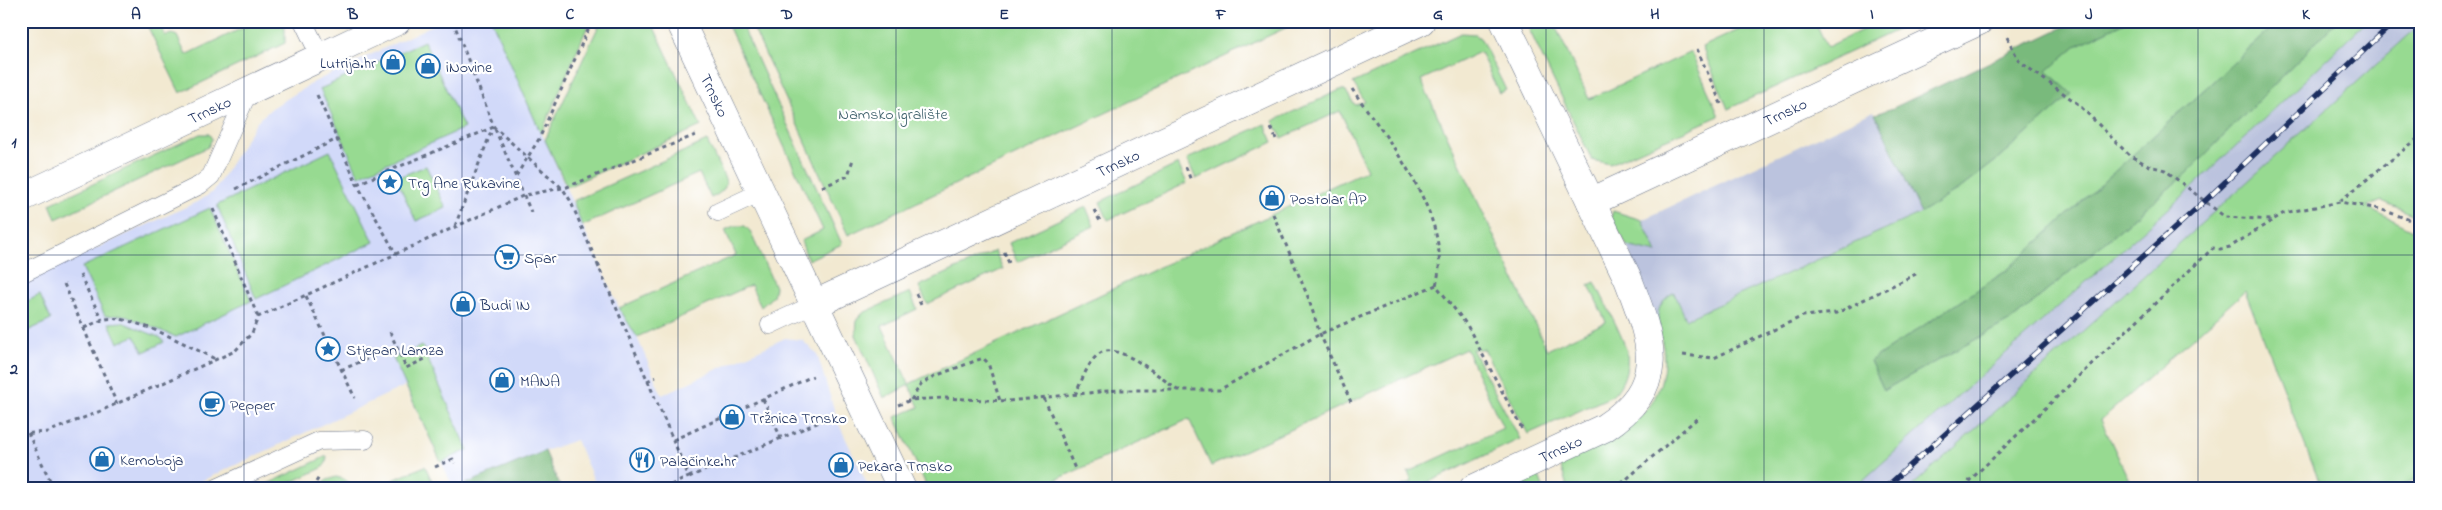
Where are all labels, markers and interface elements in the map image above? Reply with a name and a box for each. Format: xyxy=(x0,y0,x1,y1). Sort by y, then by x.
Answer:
text: A xyxy=(131,3,141,27)
text: B xyxy=(347,3,359,27)
text: C xyxy=(566,3,575,27)
text: D xyxy=(780,3,793,27)
text: E xyxy=(999,3,1009,27)
text: F xyxy=(1215,3,1227,27)
text: G xyxy=(1433,3,1443,27)
text: H xyxy=(1650,3,1660,27)
text: I xyxy=(1870,3,1874,27)
text: J xyxy=(2085,3,2093,27)
text: K xyxy=(2302,3,2311,27)
shop icon: Lutrija.hr xyxy=(380,49,406,75)
place label: Lutrija.hr xyxy=(320,52,376,76)
shop icon: iNovine xyxy=(415,53,441,79)
place label: iNovine xyxy=(446,56,493,80)
street label: Trnsko xyxy=(693,70,734,122)
street label: Trnsko xyxy=(184,91,236,132)
street label: Trnsko xyxy=(1760,93,1811,134)
park label: Namsko igralište xyxy=(838,103,948,127)
text: 1 xyxy=(11,131,17,155)
street label: Trnsko xyxy=(1093,144,1144,185)
place icon: Trg Ane Rukavine xyxy=(377,169,403,195)
place label: Trg Ane Rukavine xyxy=(408,172,521,196)
shop icon: Postolar AP xyxy=(1259,185,1285,211)
place label: Postolar AP xyxy=(1290,188,1367,212)
supermarket icon: Spar xyxy=(494,244,520,270)
place label: Spar xyxy=(524,247,557,271)
shop icon: Budi IN xyxy=(450,291,476,317)
place label: Budi IN xyxy=(479,294,530,318)
place icon: Stjepan Lamza xyxy=(315,336,341,362)
place label: Stjepan Lamza xyxy=(346,339,444,363)
text: 2 xyxy=(9,358,18,382)
shop icon: MANA xyxy=(489,367,515,393)
place label: MANA xyxy=(520,370,560,394)
cafe icon: Pepper xyxy=(199,391,225,417)
place label: Pepper xyxy=(230,394,275,418)
shop icon: Tržnica Trnsko xyxy=(719,404,745,430)
place label: Tržnica Trnsko xyxy=(750,407,847,431)
street label: Trnsko xyxy=(1535,430,1587,471)
shop icon: Kemoboja xyxy=(89,446,115,472)
restaurant icon: Palačinke.hr xyxy=(629,447,655,473)
place label: Kemoboja xyxy=(120,449,183,473)
place label: Palačinke.hr xyxy=(660,450,736,474)
shop icon: Pekara Trnsko xyxy=(828,452,854,478)
place label: Pekara Trnsko xyxy=(858,455,952,479)

